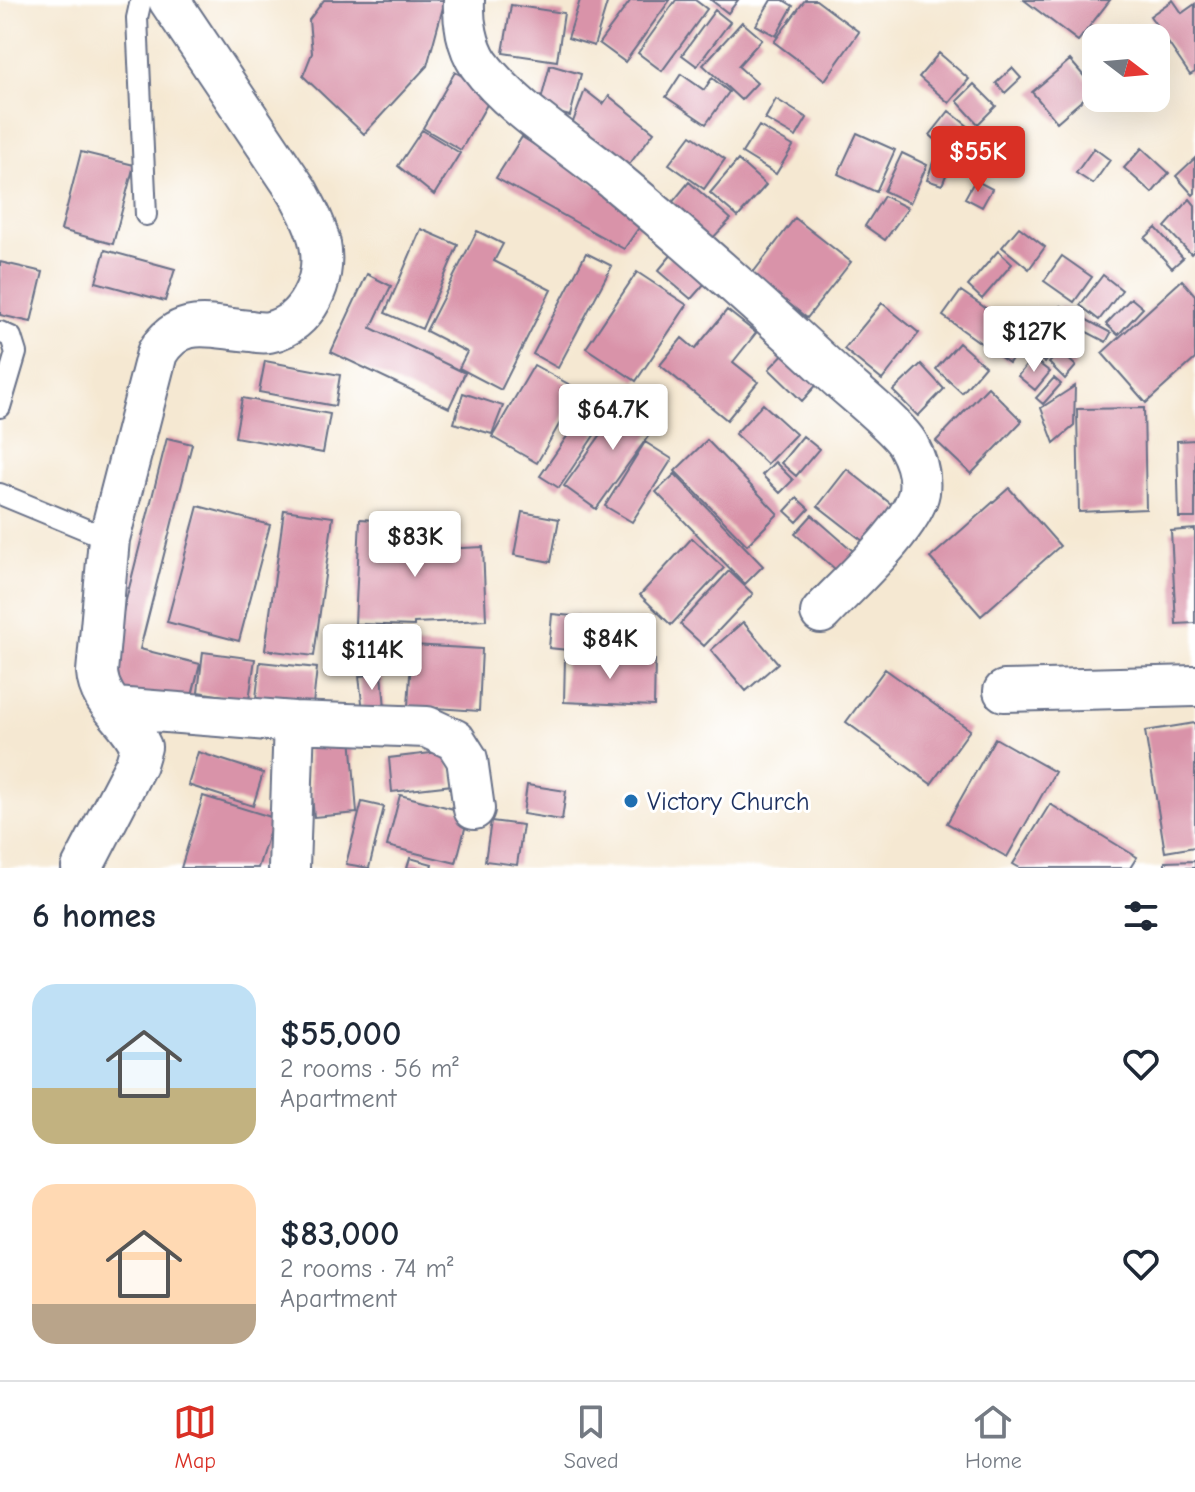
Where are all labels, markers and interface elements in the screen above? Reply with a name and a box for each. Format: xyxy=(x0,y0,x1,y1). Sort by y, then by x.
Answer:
north arrow xyxy=(1082,24,1170,112)
map controls xyxy=(1082,24,1170,112)
pin: $55K xyxy=(931,126,1025,194)
text: $55K xyxy=(949,137,1007,167)
pin: $127K xyxy=(978,306,1090,374)
text: $127K xyxy=(1002,317,1066,347)
pin: $64.7K xyxy=(548,384,678,452)
text: $64.7K xyxy=(577,395,649,425)
pin: $83K xyxy=(368,511,462,579)
text: $83K xyxy=(387,522,443,552)
pin: $84K xyxy=(563,613,657,681)
pin: $114K xyxy=(316,624,428,692)
text: $84K xyxy=(582,624,638,654)
text: $114K xyxy=(341,635,403,665)
place label: Victory Church xyxy=(647,787,810,817)
marker: Victory Church xyxy=(622,792,640,810)
icon: filters xyxy=(1119,894,1163,938)
text: 6 homes xyxy=(32,896,156,936)
text: $55,000 xyxy=(280,1014,401,1054)
icon: home xyxy=(96,1016,192,1112)
icon: heart xyxy=(1119,1042,1163,1086)
text: 2 rooms · 56 m² xyxy=(280,1054,459,1084)
text: Apartment xyxy=(280,1084,396,1114)
text: $83,000 xyxy=(280,1214,399,1254)
icon: home xyxy=(96,1216,192,1312)
icon: heart xyxy=(1119,1242,1163,1286)
text: 2 rooms · 74 m² xyxy=(280,1254,453,1284)
text: Apartment xyxy=(280,1284,396,1314)
tab: Map xyxy=(173,1400,217,1474)
tab: Saved xyxy=(564,1400,619,1474)
tab: Home xyxy=(965,1400,1022,1474)

